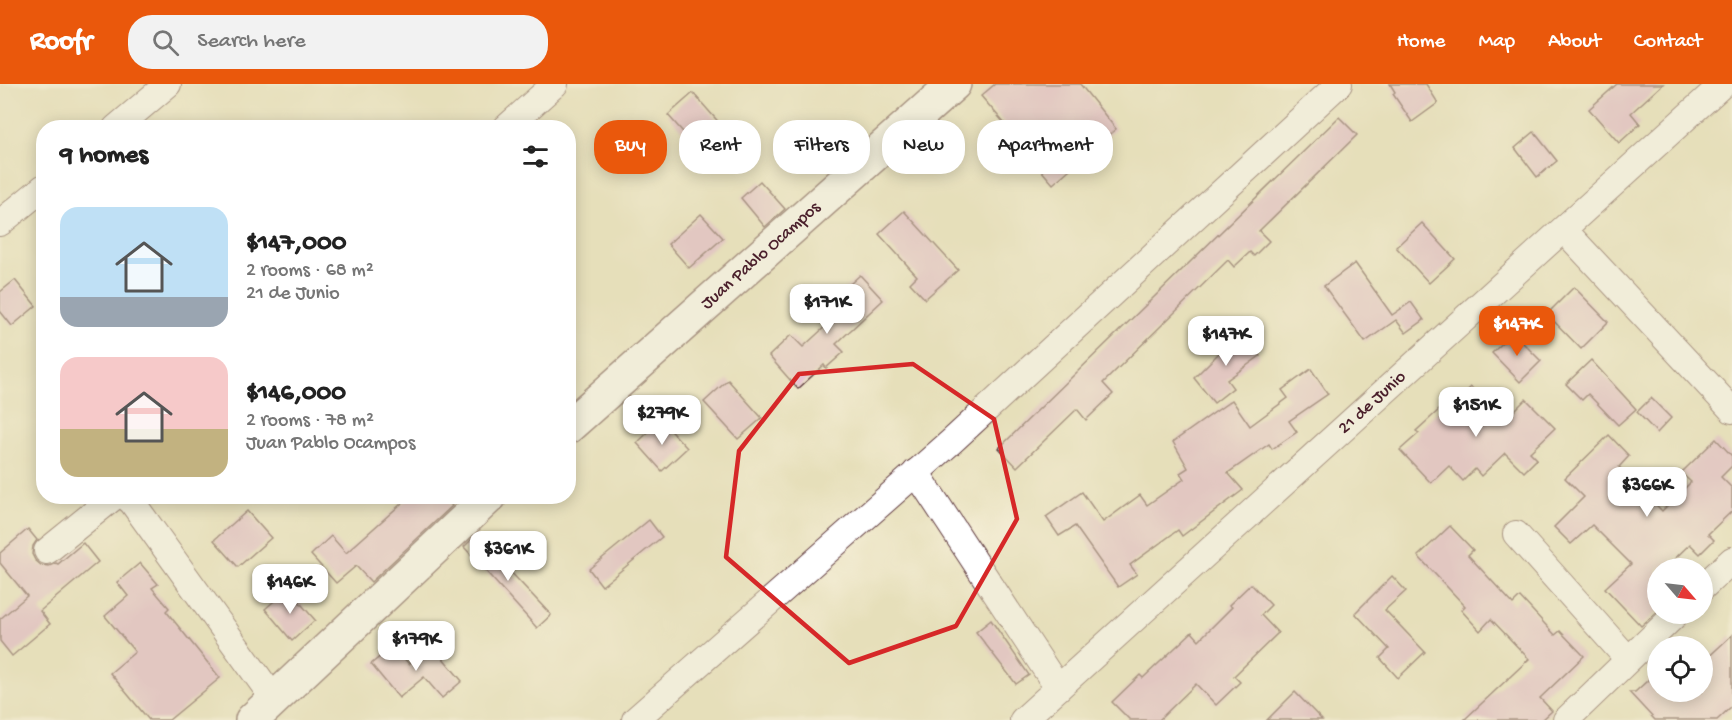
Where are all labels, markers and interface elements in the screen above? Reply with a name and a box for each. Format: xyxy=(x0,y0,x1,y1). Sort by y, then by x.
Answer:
search box xyxy=(128,15,548,69)
text: Roofr xyxy=(30,26,92,59)
icon: search xyxy=(149,26,182,59)
text: Search here xyxy=(197,29,306,55)
text: Home xyxy=(1397,30,1445,55)
text: Map xyxy=(1478,30,1515,55)
text: About xyxy=(1548,30,1601,55)
text: Contact xyxy=(1634,30,1702,55)
chip: Buy xyxy=(594,120,667,174)
chip: Rent xyxy=(679,120,761,174)
chip: Filters xyxy=(773,120,870,174)
chip: New xyxy=(882,120,965,174)
chip: Apartment xyxy=(977,120,1113,174)
icon: filters xyxy=(519,140,552,173)
text: 9 homes xyxy=(60,141,148,172)
street label: Juan Pablo Ocampos xyxy=(697,196,826,314)
text: $147,000 xyxy=(246,229,346,260)
icon: home xyxy=(108,231,180,303)
text: 2 rooms · 68 m² xyxy=(246,260,374,283)
text: 21 de Junio xyxy=(246,283,340,306)
pin: $171K xyxy=(785,284,869,335)
text: $171K xyxy=(804,292,850,315)
pin: $147K xyxy=(1475,306,1559,357)
text: $147K xyxy=(1493,314,1541,337)
pin: $147K xyxy=(1184,316,1268,367)
text: $147K xyxy=(1202,324,1250,347)
street label: 21 de Junio xyxy=(1334,366,1411,439)
text: $146,000 xyxy=(246,379,346,410)
icon: home xyxy=(108,381,180,453)
pin: $151K xyxy=(1434,387,1518,438)
pin: $279K xyxy=(620,395,704,446)
text: $151K xyxy=(1453,395,1499,418)
text: $279K xyxy=(637,403,687,426)
text: 2 rooms · 78 m² xyxy=(246,410,374,433)
text: Juan Pablo Ocampos xyxy=(246,433,415,456)
pin: $366K xyxy=(1605,467,1689,518)
text: $366K xyxy=(1622,475,1672,498)
pin: $361K xyxy=(466,531,550,582)
text: $361K xyxy=(484,539,532,562)
north arrow xyxy=(1647,558,1713,624)
map controls xyxy=(1647,558,1713,702)
pin: $146K xyxy=(248,564,332,615)
text: $146K xyxy=(266,572,314,595)
pin: $179K xyxy=(374,621,458,672)
text: $179K xyxy=(392,629,440,652)
button: locate xyxy=(1647,636,1713,702)

